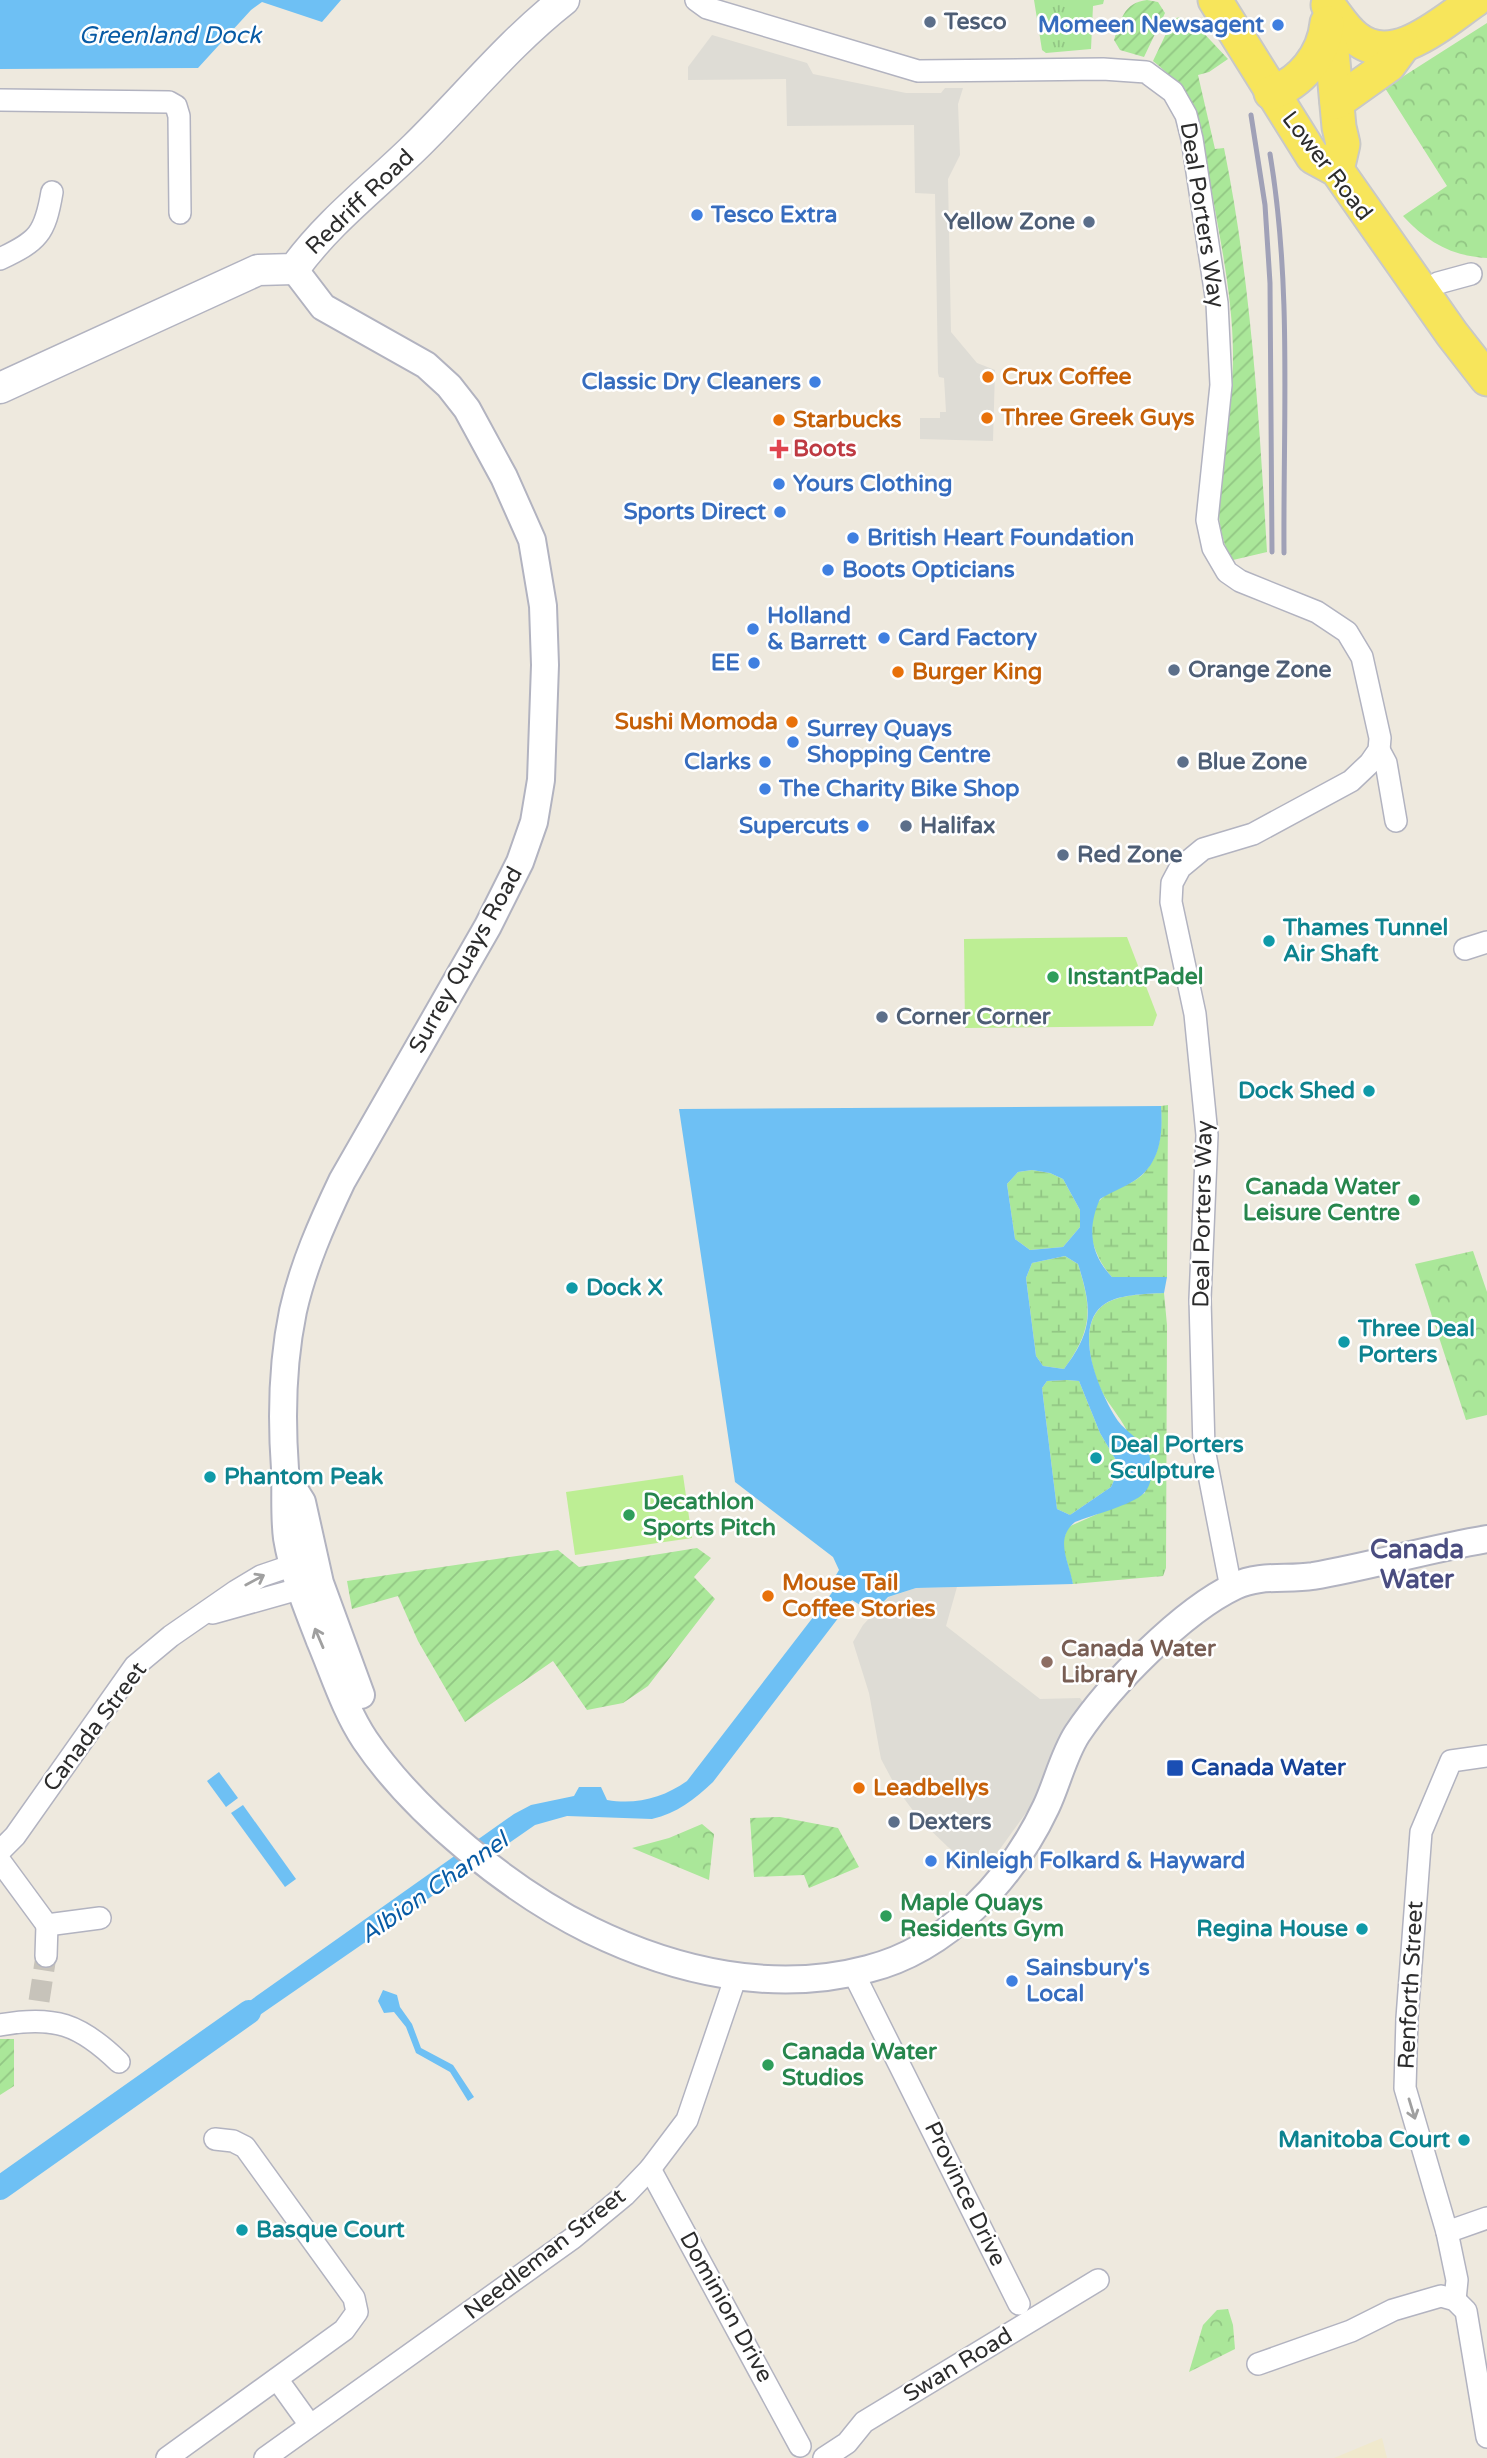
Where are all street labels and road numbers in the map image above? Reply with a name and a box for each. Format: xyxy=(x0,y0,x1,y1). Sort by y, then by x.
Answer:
street label: Lower Road xyxy=(1276,106,1378,226)
street label: Deal Porters Way xyxy=(1174,120,1230,310)
street label: Redriff Road xyxy=(300,143,420,261)
street label: Surrey Quays Road xyxy=(403,862,529,1058)
street label: Deal Porters Way xyxy=(1187,1120,1219,1308)
street label: Canada Street xyxy=(37,1657,153,1797)
street label: Renforth Street xyxy=(1393,1900,1429,2070)
street label: Province Drive xyxy=(918,2117,1012,2271)
street label: Needleman Street xyxy=(459,2182,631,2326)
street label: Dominion Drive xyxy=(673,2227,779,2387)
street label: Swan Road xyxy=(898,2322,1018,2408)

